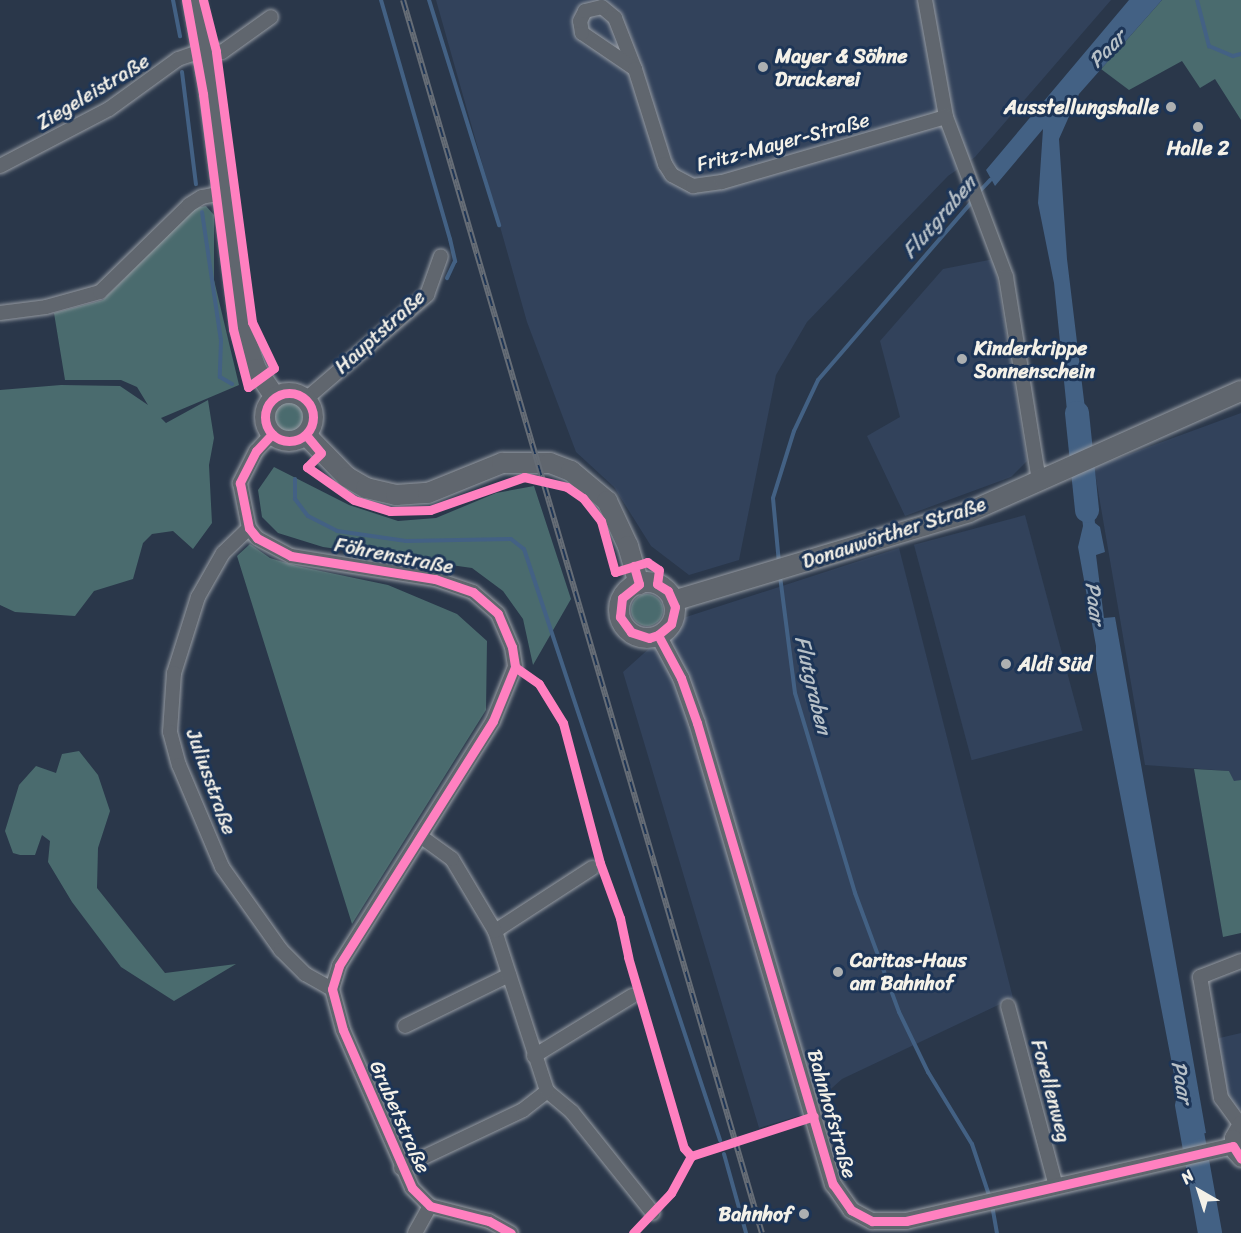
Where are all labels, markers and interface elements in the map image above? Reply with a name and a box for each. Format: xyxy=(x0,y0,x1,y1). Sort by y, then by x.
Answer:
water label: Paar xyxy=(1083,25,1131,73)
place label: Mayer & Söhne Druckerei xyxy=(775,44,908,91)
street label: Ziegeleistraße xyxy=(32,49,154,135)
marker: Mayer & Söhne Druckerei xyxy=(756,60,770,74)
place label: Ausstellungshalle xyxy=(1004,95,1159,119)
marker: Ausstellungshalle xyxy=(1164,100,1178,114)
street label: Fritz-Mayer-Straße xyxy=(694,107,872,177)
marker: Halle 2 xyxy=(1191,120,1205,134)
place label: Halle 2 xyxy=(1167,136,1229,160)
water label: Flutgraben xyxy=(897,171,981,263)
street label: Hauptstraße xyxy=(330,285,430,379)
place label: Kinderkrippe Sonnenschein xyxy=(974,336,1095,383)
marker: Kinderkrippe Sonnenschein xyxy=(955,352,969,366)
street label: Donauwörther Straße xyxy=(799,492,989,574)
street label: Föhrenstraße xyxy=(333,533,455,579)
water label: Paar xyxy=(1080,580,1110,626)
water label: Flutgraben xyxy=(789,633,837,737)
place label: Aldi Süd xyxy=(1018,652,1092,676)
marker: Aldi Süd xyxy=(999,657,1013,671)
street label: Juliusstraße xyxy=(181,726,241,838)
place label: Caritas-Haus am Bahnhof xyxy=(850,948,967,995)
marker: Caritas-Haus am Bahnhof xyxy=(831,965,845,979)
street label: Forellenweg xyxy=(1026,1037,1076,1145)
street label: Bahnhofstraße xyxy=(802,1047,862,1181)
street label: Grubetstraße xyxy=(364,1057,436,1177)
water label: Paar xyxy=(1166,1059,1198,1105)
north arrow xyxy=(1169,1161,1229,1221)
text: N xyxy=(1174,1162,1201,1191)
place label: Bahnhof xyxy=(719,1202,792,1226)
marker: Bahnhof xyxy=(797,1207,811,1221)

